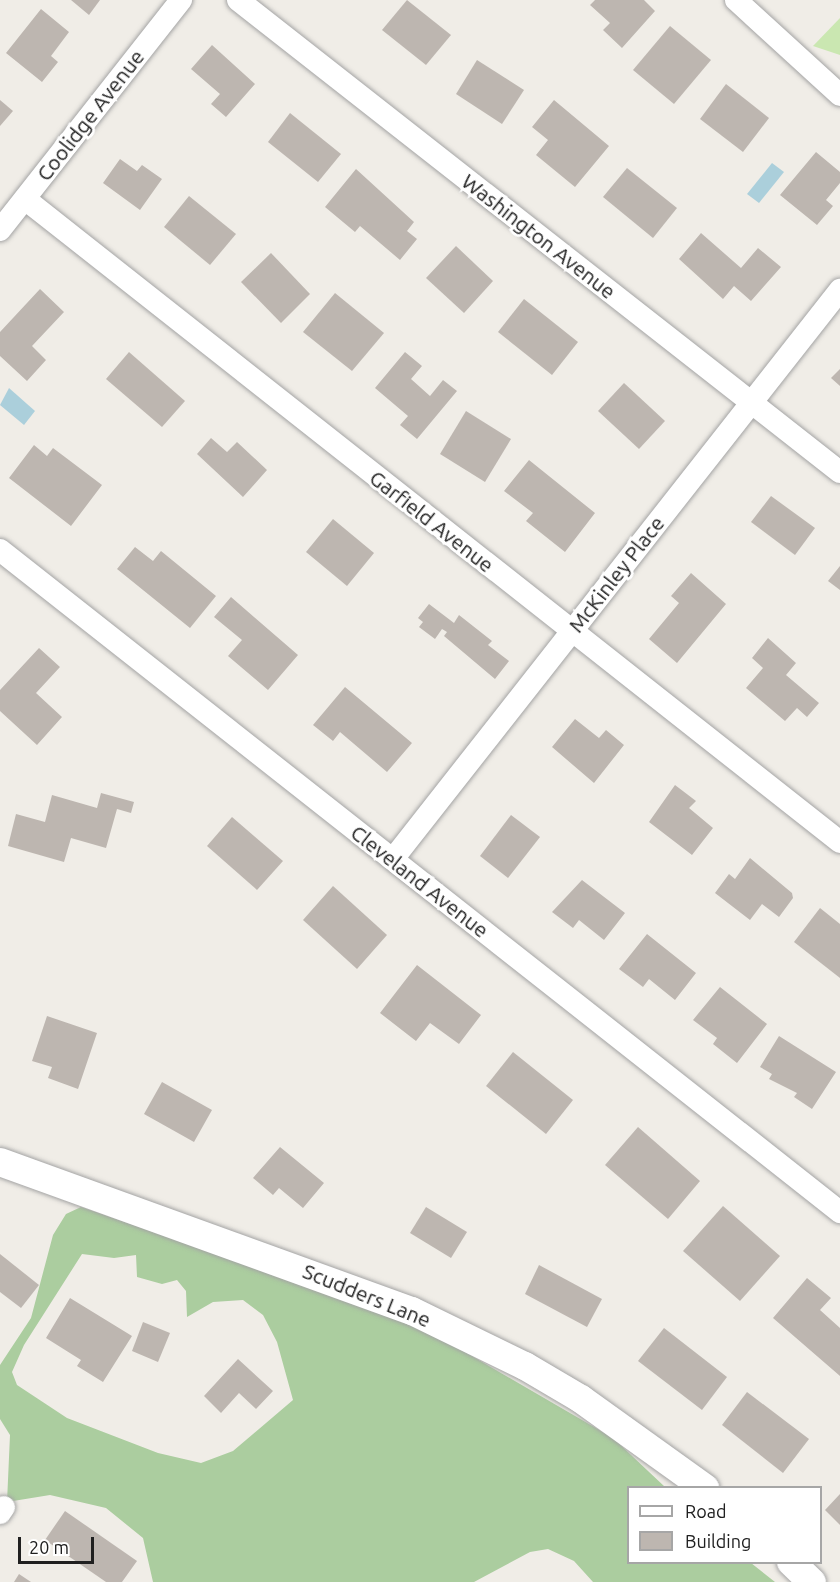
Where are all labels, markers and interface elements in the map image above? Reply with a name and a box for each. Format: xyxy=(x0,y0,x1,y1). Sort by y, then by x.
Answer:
street label: Coolidge Avenue xyxy=(31,44,149,186)
street label: Washington Avenue xyxy=(457,168,621,304)
street label: Garfield Avenue xyxy=(365,465,499,577)
street label: McKinley Place xyxy=(563,511,669,637)
street label: Cleveland Avenue xyxy=(346,819,494,943)
street label: Scudders Lane xyxy=(299,1258,435,1332)
legend xyxy=(627,1486,822,1564)
text: Road xyxy=(685,1501,727,1521)
scale bar xyxy=(21,1525,98,1563)
text: Building xyxy=(685,1531,751,1551)
text: 20 m xyxy=(29,1537,69,1557)

